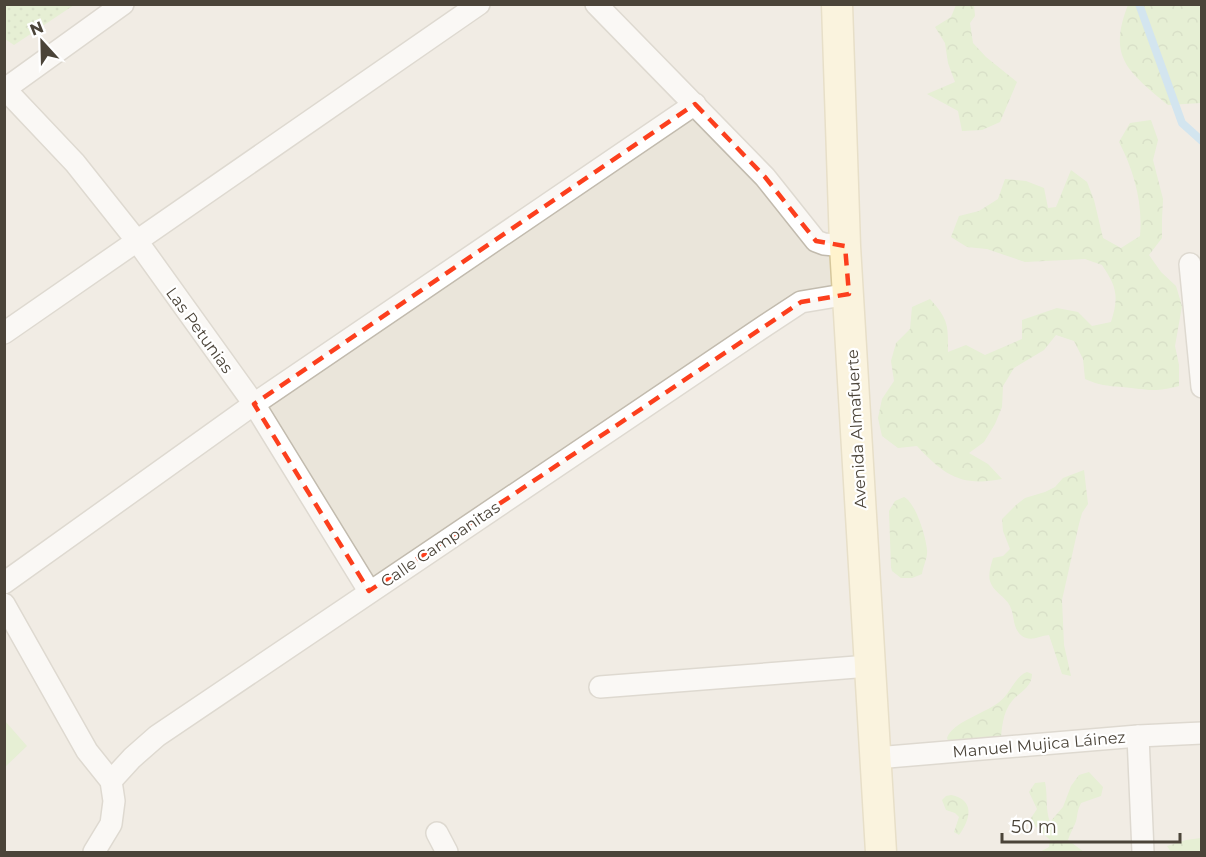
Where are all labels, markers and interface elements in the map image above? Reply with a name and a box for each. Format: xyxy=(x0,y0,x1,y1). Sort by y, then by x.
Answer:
north arrow xyxy=(12,12,72,72)
text: N xyxy=(27,17,46,40)
street label: Las Petunias xyxy=(162,284,237,377)
street label: Avenida Almafuerte xyxy=(843,349,870,509)
street label: Calle Campanitas xyxy=(377,497,504,591)
street label: Manuel Mujica Láinez xyxy=(952,727,1126,762)
scale bar xyxy=(1002,806,1180,844)
text: 50 m xyxy=(1011,816,1057,838)

